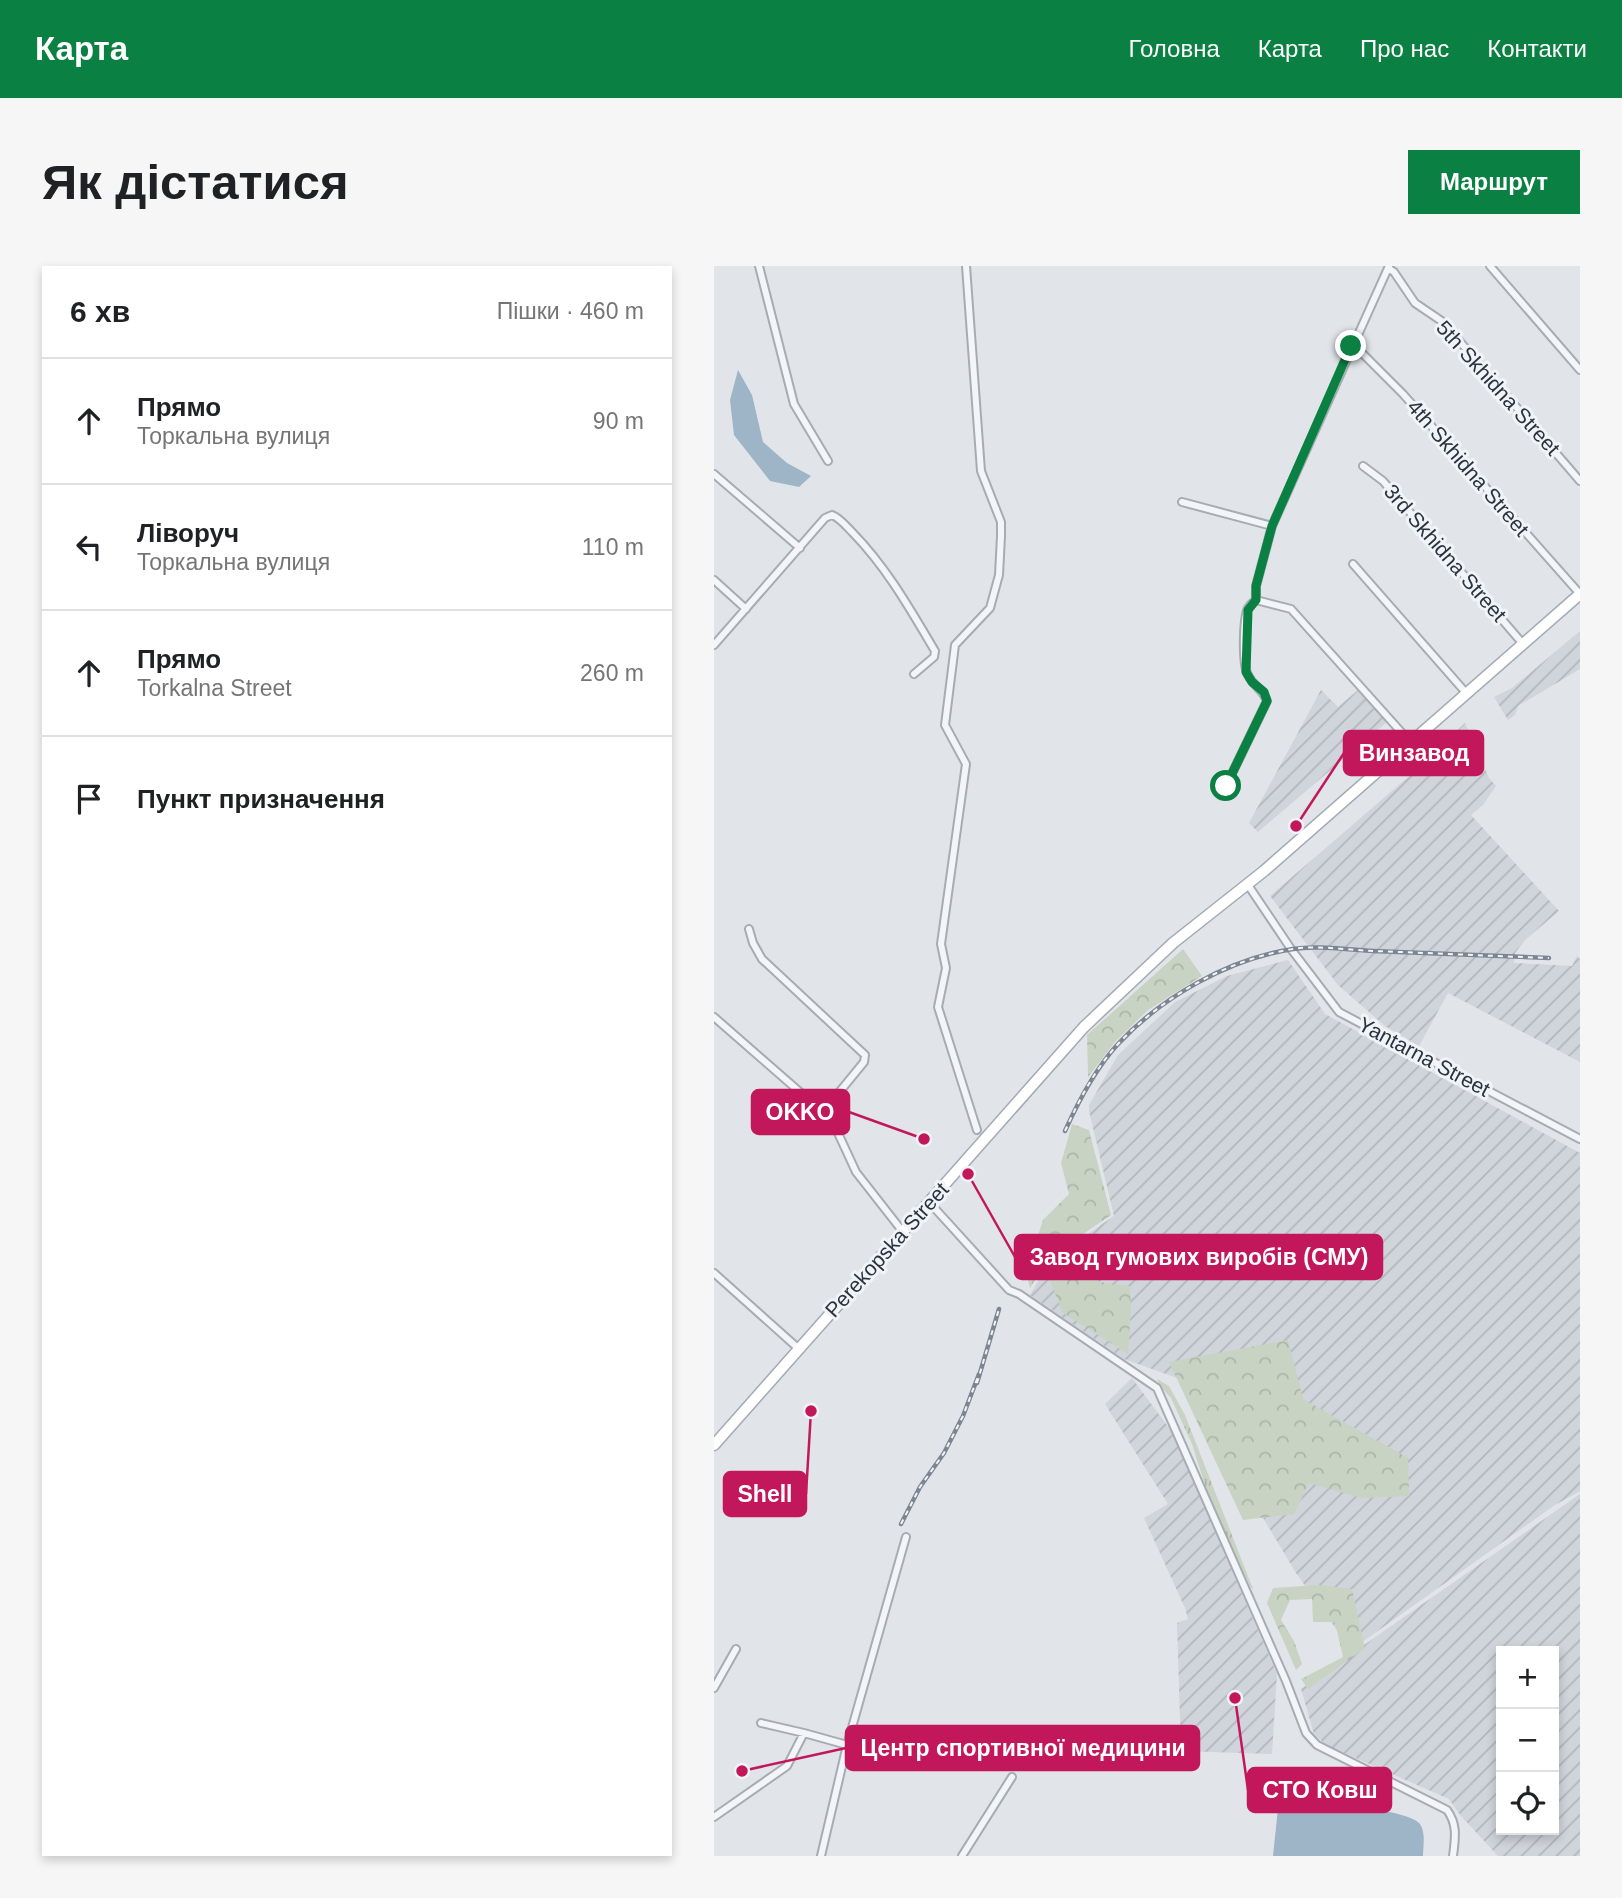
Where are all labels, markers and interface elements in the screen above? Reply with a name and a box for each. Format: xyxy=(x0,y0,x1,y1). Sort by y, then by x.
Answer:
text: Карта xyxy=(35,30,128,67)
text: Головна xyxy=(1129,35,1220,62)
text: Карта xyxy=(1258,35,1322,62)
text: Про нас xyxy=(1360,35,1449,62)
text: Контакти xyxy=(1487,35,1587,62)
button: Маршрут xyxy=(1408,150,1580,214)
text: Як дістатися xyxy=(42,155,349,209)
text: 6 хв xyxy=(70,295,130,328)
text: Пішки · 460 m xyxy=(497,298,644,324)
street label: 5th Skhidna Street xyxy=(1432,316,1565,460)
route end xyxy=(1335,330,1366,361)
text: Прямо xyxy=(137,392,221,422)
street label: 4th Skhidna Street xyxy=(1403,395,1534,541)
icon: ahead xyxy=(70,402,108,440)
text: 90 m xyxy=(593,408,644,434)
text: Торкальна вулиця xyxy=(137,423,330,449)
street label: 3rd Skhidna Street xyxy=(1380,479,1511,626)
text: Ліворуч xyxy=(137,518,239,548)
icon: left xyxy=(70,528,108,566)
text: 110 m xyxy=(582,534,644,560)
text: Торкальна вулиця xyxy=(137,549,330,575)
text: Прямо xyxy=(137,644,221,674)
icon: ahead xyxy=(70,654,108,692)
text: 260 m xyxy=(580,660,644,686)
text: Torkalna Street xyxy=(137,675,292,701)
callout: Винзавод xyxy=(1344,731,1483,775)
text: Винзавод xyxy=(1359,740,1470,766)
route start xyxy=(1210,770,1241,801)
icon: arrive xyxy=(70,780,108,818)
text: Пункт призначення xyxy=(137,784,385,814)
street label: Yantarna Street xyxy=(1355,1012,1494,1101)
callout: OKKO xyxy=(752,1090,849,1134)
text: OKKO xyxy=(766,1099,835,1125)
street label: Perekopska Street xyxy=(820,1178,953,1322)
callout: Завод гумових виробів (СМУ) xyxy=(1015,1235,1382,1279)
text: Завод гумових виробів (СМУ) xyxy=(1030,1244,1368,1270)
callout: Shell xyxy=(724,1472,806,1516)
text: Shell xyxy=(738,1481,792,1507)
map controls xyxy=(1496,1646,1559,1835)
button: + xyxy=(1496,1646,1559,1709)
button: − xyxy=(1496,1709,1559,1772)
callout: Центр спортивної медицини xyxy=(846,1726,1199,1770)
text: Центр спортивної медицини xyxy=(860,1735,1186,1761)
callout: СТО Ковш xyxy=(1248,1768,1391,1812)
button: locate xyxy=(1496,1772,1559,1835)
text: СТО Ковш xyxy=(1262,1777,1378,1803)

